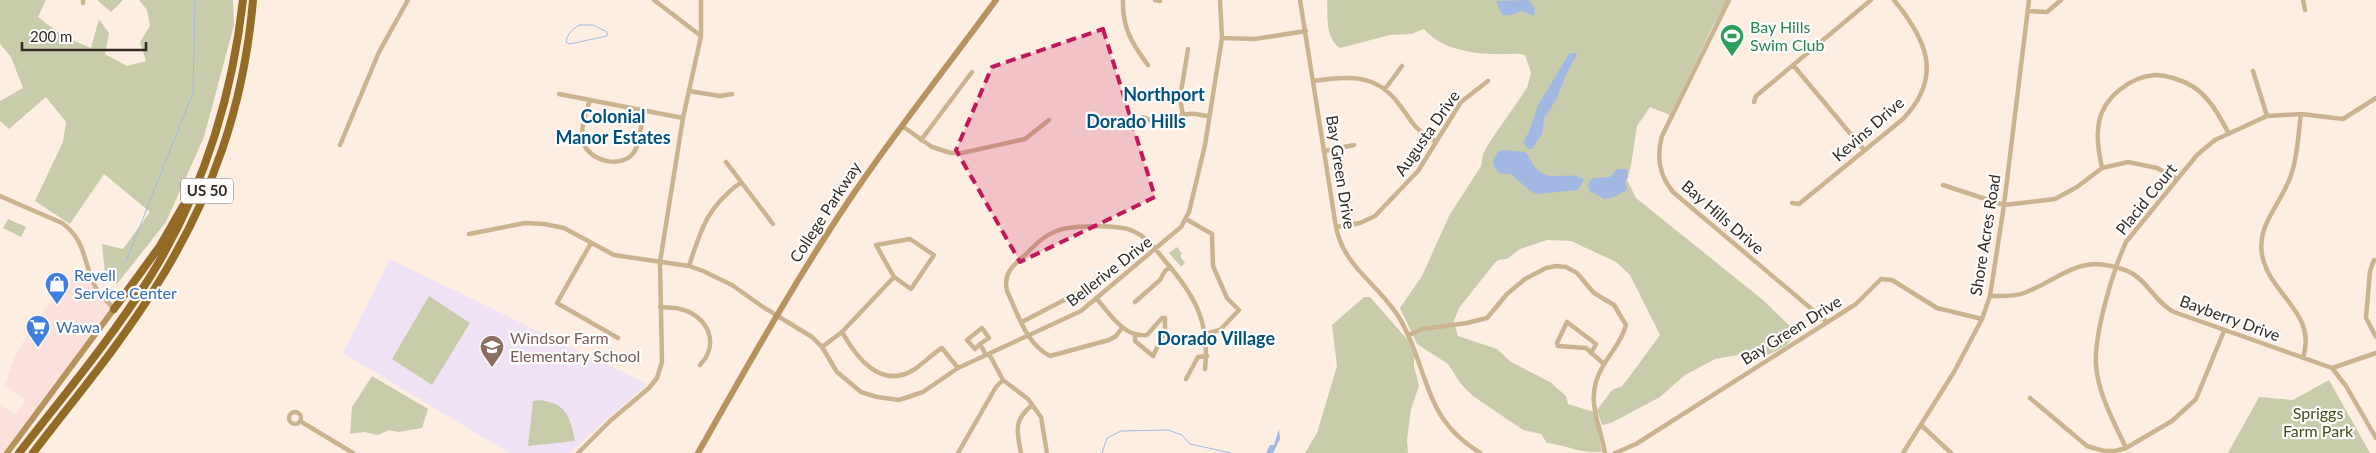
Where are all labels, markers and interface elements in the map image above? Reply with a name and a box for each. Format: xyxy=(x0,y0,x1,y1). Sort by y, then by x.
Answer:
place label: Bay Hills Swim Club xyxy=(1750,17,1824,54)
scale bar xyxy=(22,20,146,52)
sports icon: Bay Hills Swim Club xyxy=(1719,23,1745,57)
text: 200 m xyxy=(30,27,72,45)
district label: Northport xyxy=(1123,83,1205,105)
street label: Augusta Drive xyxy=(1390,86,1463,179)
street label: Kevins Drive xyxy=(1828,92,1907,165)
district label: Colonial Manor Estates xyxy=(555,105,671,148)
district label: Dorado Hills xyxy=(1086,110,1186,132)
street label: Bay Green Drive xyxy=(1323,114,1360,230)
street label: College Parkway xyxy=(785,157,865,266)
street label: Placid Court xyxy=(2111,159,2180,238)
street label: Shore Acres Road xyxy=(1966,173,2003,297)
street label: Bay Hills Drive xyxy=(1678,176,1768,257)
road number: US 50 xyxy=(181,178,233,204)
street label: Bellerive Drive xyxy=(1062,231,1155,310)
place label: Revell Service Center xyxy=(74,265,177,302)
shop icon: Revell Service Center xyxy=(44,271,70,305)
street label: Bay Green Drive xyxy=(1737,291,1845,368)
street label: Bayberry Drive xyxy=(2177,291,2283,344)
supermarket icon: Wawa xyxy=(25,314,51,348)
place label: Wawa xyxy=(56,317,100,336)
district label: Dorado Village xyxy=(1157,327,1275,349)
place label: Windsor Farm Elementary School xyxy=(510,328,640,365)
school or university icon: Windsor Farm Elementary School xyxy=(479,334,505,368)
park label: Spriggs Farm Park xyxy=(2283,403,2354,440)

